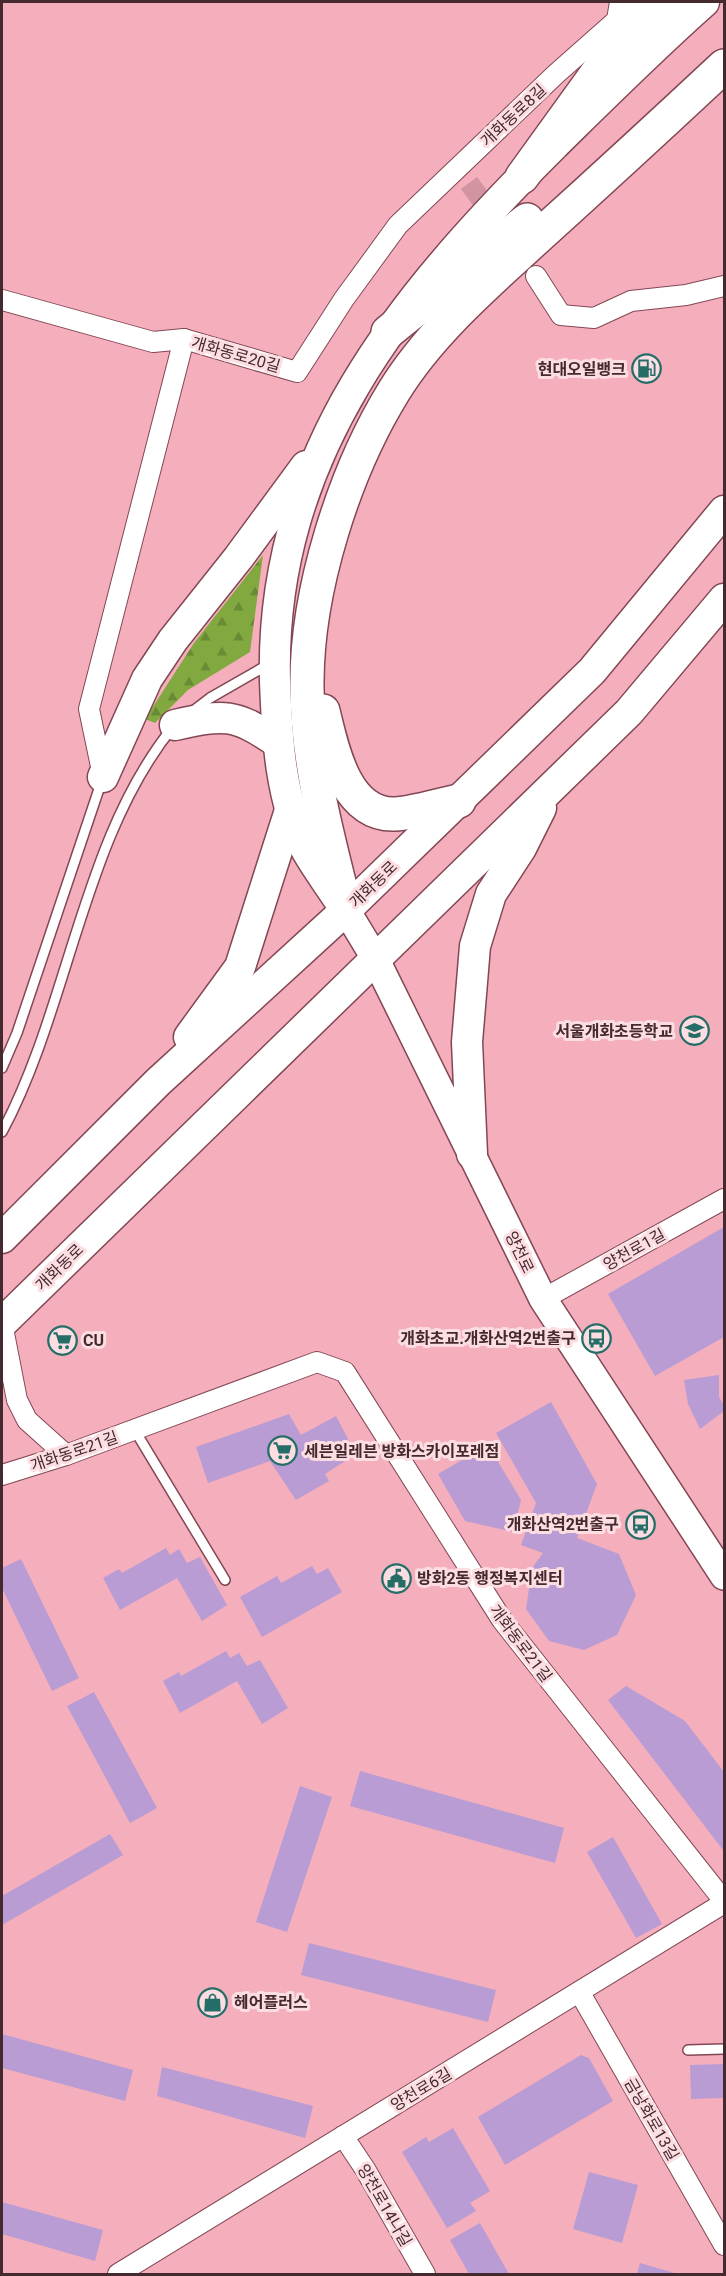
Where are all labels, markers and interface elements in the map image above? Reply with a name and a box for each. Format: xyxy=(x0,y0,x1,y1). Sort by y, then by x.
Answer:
street label: 개화동로8길 xyxy=(477,80,550,150)
street label: 개화동로20길 xyxy=(189,333,283,376)
fuel station icon: 현대오일뱅크 xyxy=(631,353,663,385)
place label: 현대오일뱅크 xyxy=(538,360,626,379)
street label: 개화동로 xyxy=(346,857,401,912)
school or university icon: 서울개화초등학교 xyxy=(678,1015,710,1047)
place label: 서울개화초등학교 xyxy=(555,1022,673,1041)
street label: 양천로1길 xyxy=(600,1225,669,1274)
street label: 양천로 xyxy=(501,1228,538,1276)
street label: 개화동로 xyxy=(32,1240,87,1295)
bus stop icon: 개화초교.개화산역2번출구 xyxy=(581,1322,613,1354)
supermarket icon: CU xyxy=(46,1324,78,1356)
place label: 개화초교.개화산역2번출구 xyxy=(400,1329,576,1348)
place label: CU xyxy=(83,1331,104,1350)
street label: 개화동로21길 xyxy=(28,1428,121,1475)
supermarket icon: 세븐일레븐 방화스카이포레점 xyxy=(267,1435,299,1467)
place label: 세븐일레븐 방화스카이포레점 xyxy=(304,1442,499,1461)
bus stop icon: 개화산역2번출구 xyxy=(624,1508,656,1540)
place label: 개화산역2번출구 xyxy=(507,1515,619,1534)
public building icon: 방화2동 행정복지센터 xyxy=(380,1562,412,1594)
place label: 방화2동 행정복지센터 xyxy=(417,1569,563,1588)
street label: 개화동로21길 xyxy=(485,1601,556,1686)
shop icon: 헤어플러스 xyxy=(197,1986,229,2018)
place label: 헤어플러스 xyxy=(234,1993,308,2012)
street label: 양천로6길 xyxy=(387,2064,455,2115)
street label: 금낭화로13길 xyxy=(620,2075,683,2164)
street label: 양천로14나길 xyxy=(353,2161,416,2250)

